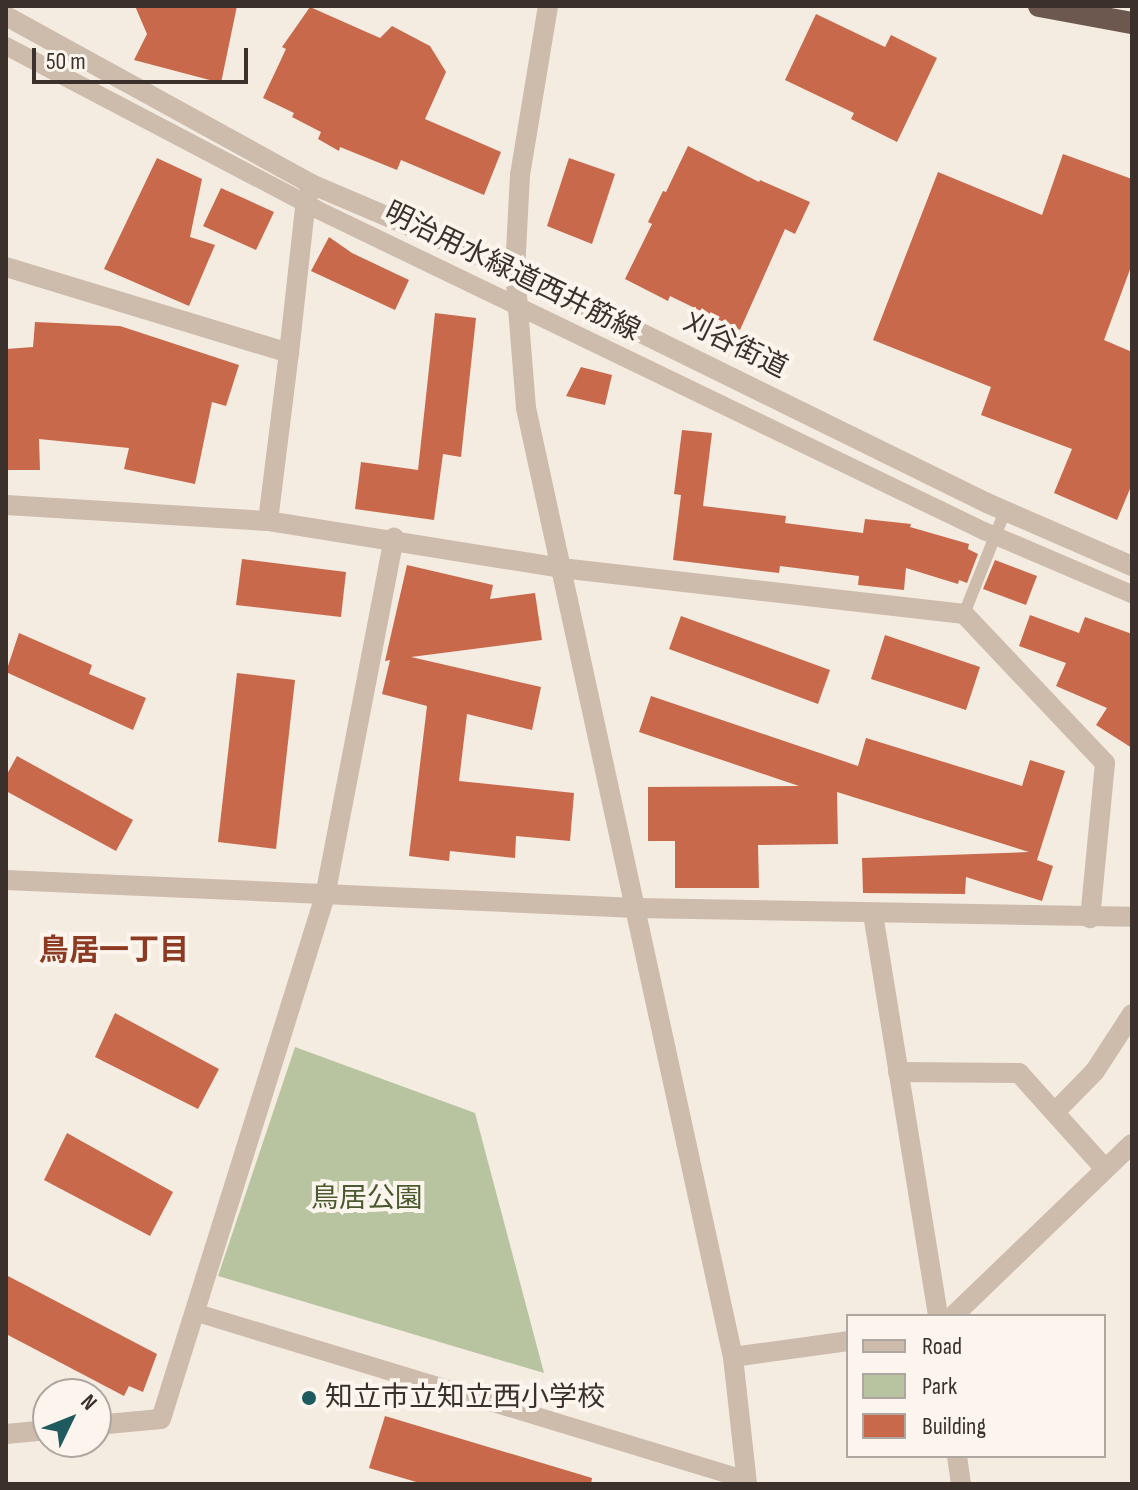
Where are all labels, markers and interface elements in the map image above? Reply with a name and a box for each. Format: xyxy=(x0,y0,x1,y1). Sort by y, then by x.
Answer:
scale bar xyxy=(36,32,252,82)
text: 50 m xyxy=(46,47,86,76)
street label: 明治用水緑道西井筋線 xyxy=(379,196,645,348)
street label: 刈谷街道 xyxy=(677,306,793,386)
district label: 鳥居一丁目 xyxy=(39,933,189,969)
park label: 鳥居公園 xyxy=(311,1182,423,1216)
legend xyxy=(846,1314,1106,1458)
text: Road xyxy=(922,1332,962,1361)
text: Park xyxy=(922,1372,957,1401)
north arrow xyxy=(32,1378,112,1458)
place label: 知立市立知立西小学校 xyxy=(325,1381,605,1415)
text: N xyxy=(75,1389,102,1416)
marker: 知立市立知立西小学校 xyxy=(300,1389,318,1407)
text: Building xyxy=(922,1412,986,1441)

